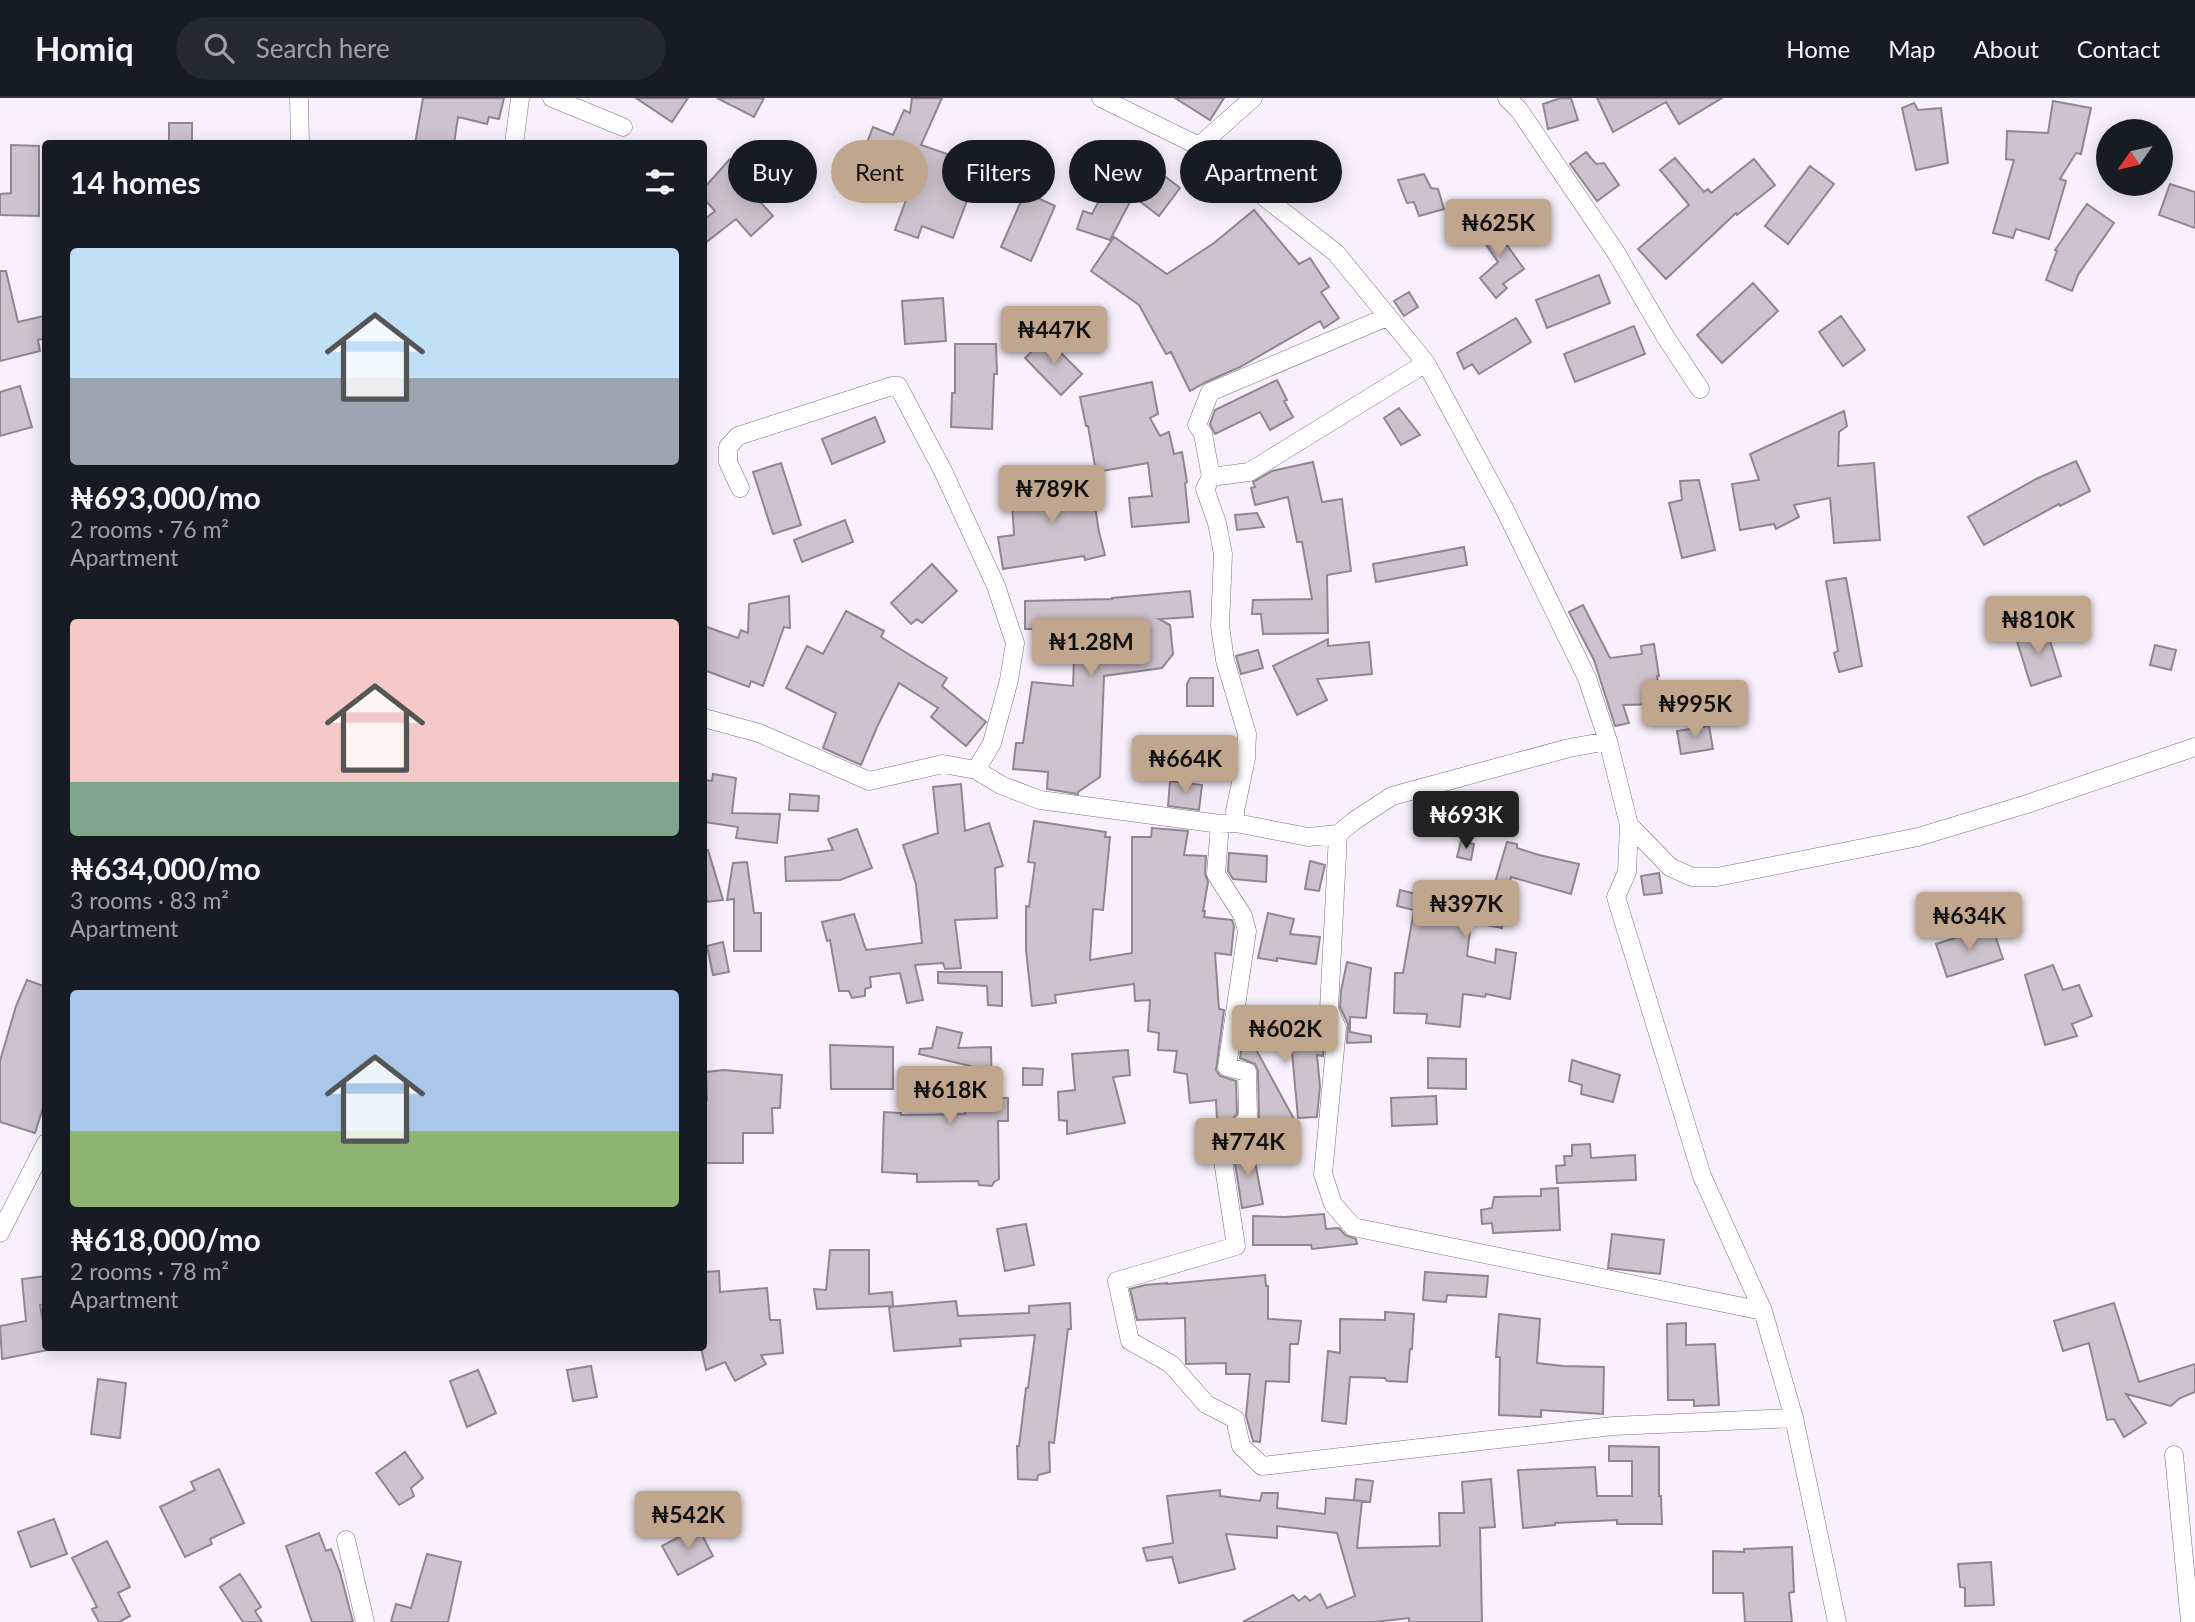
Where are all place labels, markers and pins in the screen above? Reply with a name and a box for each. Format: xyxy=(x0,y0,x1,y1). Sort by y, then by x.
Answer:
pin: ₦625K xyxy=(1449,200,1547,259)
pin: ₦447K xyxy=(1005,306,1103,366)
pin: ₦789K xyxy=(1003,466,1101,525)
pin: ₦810K xyxy=(1989,596,2087,656)
pin: ₦1.28M xyxy=(1034,618,1148,678)
pin: ₦995K xyxy=(1646,680,1744,740)
pin: ₦664K xyxy=(1136,736,1234,795)
pin: ₦693K xyxy=(1417,792,1515,851)
pin: ₦397K xyxy=(1417,880,1515,940)
pin: ₦634K xyxy=(1920,892,2018,952)
pin: ₦602K xyxy=(1236,1006,1334,1065)
pin: ₦618K xyxy=(901,1066,999,1126)
pin: ₦774K xyxy=(1199,1118,1297,1178)
pin: ₦542K xyxy=(639,1492,737,1551)

